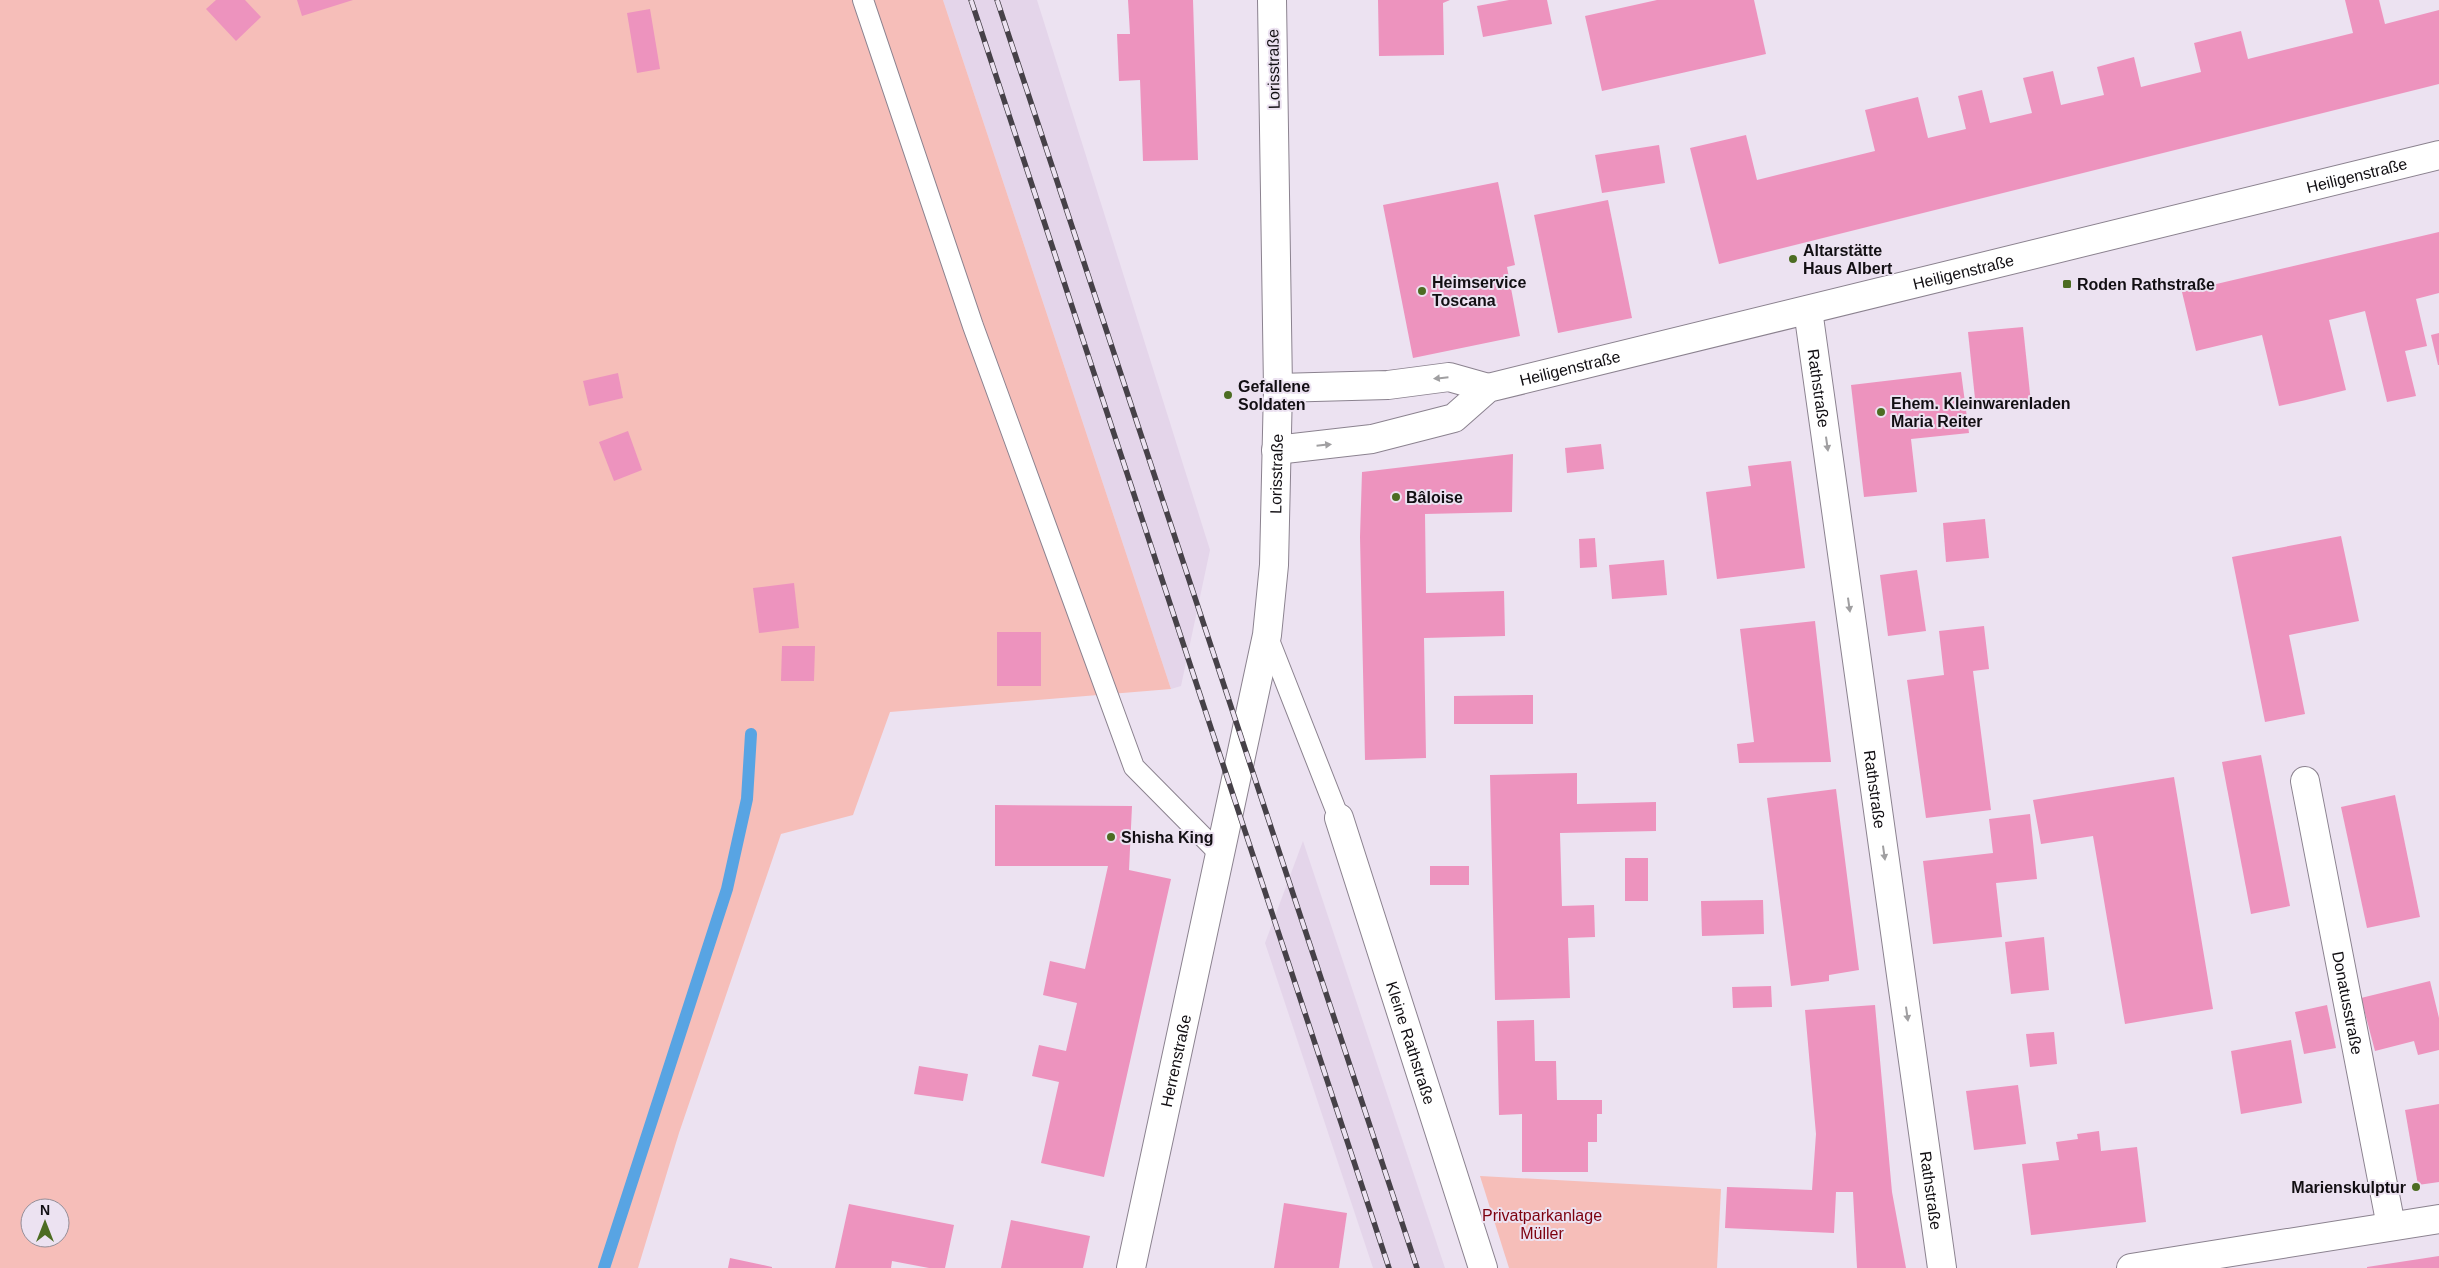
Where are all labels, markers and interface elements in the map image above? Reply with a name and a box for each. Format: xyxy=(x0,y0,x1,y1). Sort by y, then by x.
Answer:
street label: Lorisstraße xyxy=(1264,29,1283,109)
street label: Heiligenstraße xyxy=(2305,155,2409,196)
place label: Altarstätte Haus Albert xyxy=(1803,242,1893,277)
street label: Heiligenstraße xyxy=(1911,251,2016,293)
marker: Altarstätte Haus Albert xyxy=(1787,253,1799,265)
place label: Heimservice Toscana xyxy=(1432,274,1526,309)
place label: Roden Rathstraße xyxy=(2077,276,2215,293)
marker: Roden Rathstraße xyxy=(2061,278,2073,290)
marker: Heimservice Toscana xyxy=(1416,285,1428,297)
street label: Heiligenstraße xyxy=(1518,348,1622,389)
street label: Rathstraße xyxy=(1805,348,1832,429)
one-way arrow xyxy=(1433,374,1449,382)
place label: Gefallene Soldaten xyxy=(1238,378,1310,413)
marker: Gefallene Soldaten xyxy=(1222,389,1234,401)
place label: Ehem. Kleinwarenladen Maria Reiter xyxy=(1891,395,2071,430)
marker: Ehem. Kleinwarenladen Maria Reiter xyxy=(1875,406,1887,418)
street label: Lorisstraße xyxy=(1267,434,1286,514)
one-way arrow xyxy=(1823,437,1831,453)
one-way arrow xyxy=(1316,441,1332,449)
place label: Bâloise xyxy=(1406,489,1463,506)
marker: Bâloise xyxy=(1390,491,1402,503)
one-way arrow xyxy=(1845,598,1853,614)
street label: Rathstraße xyxy=(1861,749,1888,830)
place label: Shisha King xyxy=(1121,829,1213,846)
marker: Shisha King xyxy=(1105,831,1117,843)
one-way arrow xyxy=(1880,845,1888,861)
street label: Donatusstraße xyxy=(2329,950,2366,1056)
street label: Kleine Rathstraße xyxy=(1383,979,1438,1107)
one-way arrow xyxy=(1903,1006,1911,1022)
street label: Herrenstraße xyxy=(1158,1013,1194,1109)
street label: Rathstraße xyxy=(1917,1150,1945,1231)
place label: Marienskulptur xyxy=(2291,1179,2406,1196)
marker: Marienskulptur xyxy=(2410,1181,2422,1193)
north arrow xyxy=(20,1198,70,1248)
text: N xyxy=(40,1202,50,1218)
park label: Privatparkanlage Müller xyxy=(1482,1207,1602,1242)

